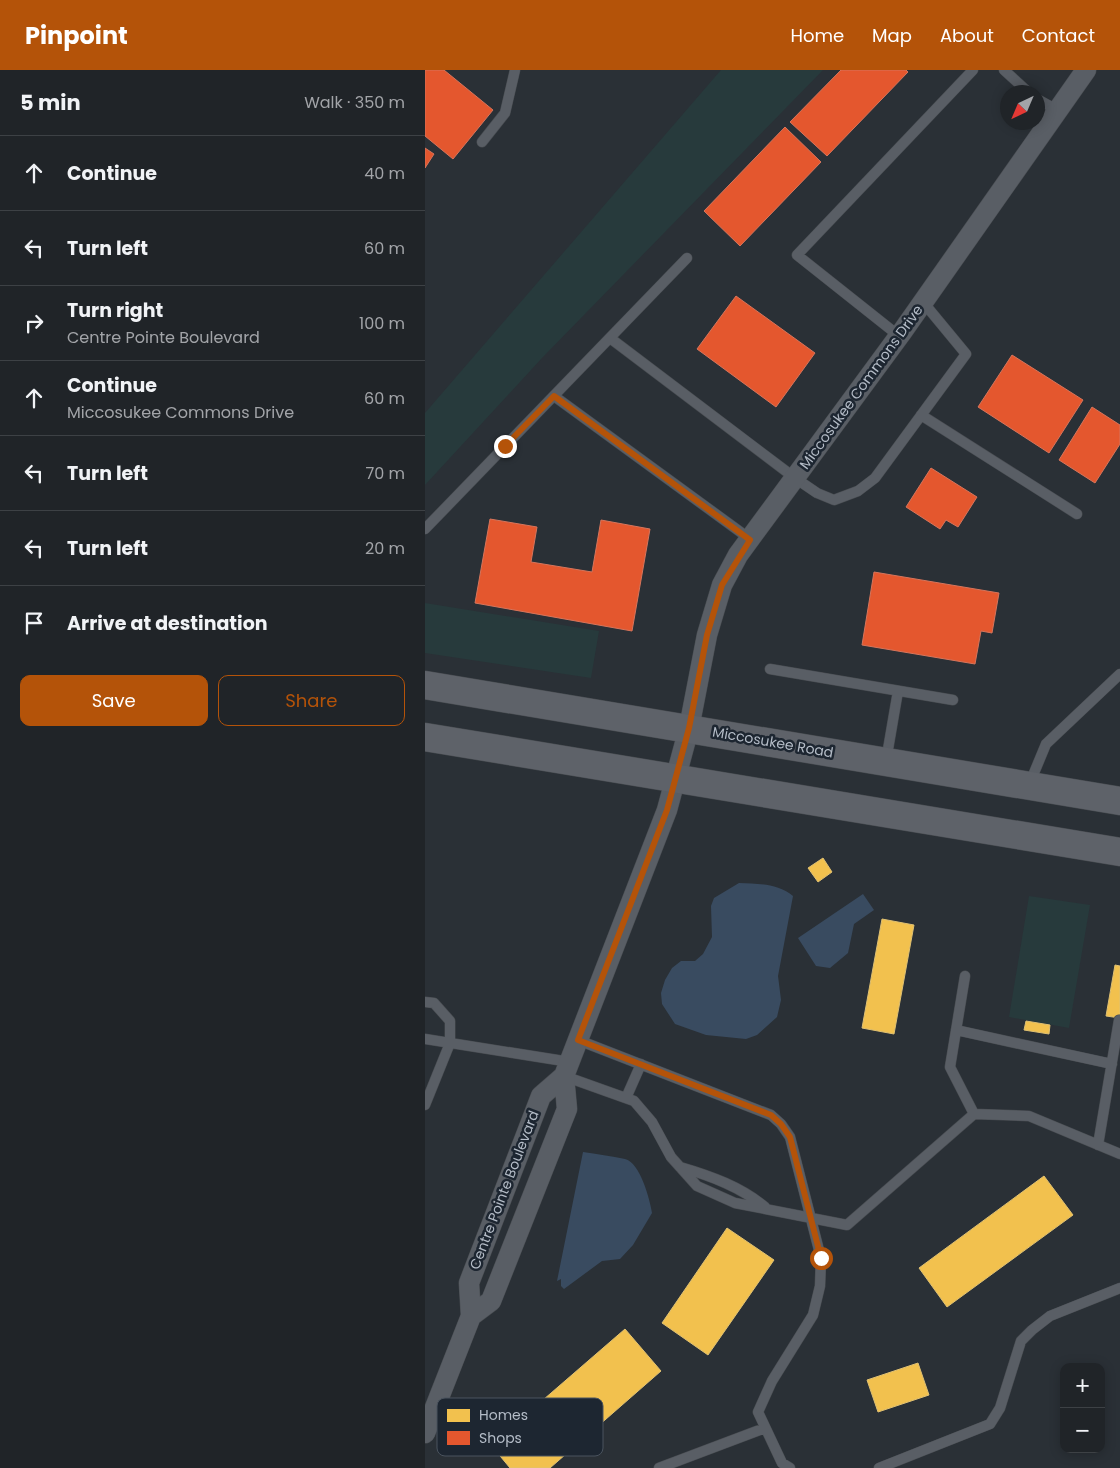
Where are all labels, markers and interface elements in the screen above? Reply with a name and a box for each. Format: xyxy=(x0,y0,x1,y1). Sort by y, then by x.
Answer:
text: Pinpoint xyxy=(25,19,128,52)
text: Home xyxy=(790,23,844,48)
text: Map xyxy=(872,23,912,48)
text: About xyxy=(940,23,994,48)
text: Contact xyxy=(1022,23,1095,48)
north arrow xyxy=(1000,85,1045,130)
text: 5 min xyxy=(20,88,81,117)
text: Walk · 350 m xyxy=(304,91,405,114)
icon: ahead xyxy=(20,159,48,187)
text: Continue xyxy=(67,160,157,187)
text: 40 m xyxy=(364,162,405,185)
icon: left xyxy=(20,234,48,262)
text: Turn left xyxy=(67,235,148,262)
text: 60 m xyxy=(364,237,405,260)
text: Turn right xyxy=(67,297,163,324)
street label: Miccosukee Commons Drive xyxy=(795,300,928,473)
icon: right xyxy=(20,309,48,337)
text: 100 m xyxy=(359,312,405,335)
text: Centre Pointe Boulevard xyxy=(67,326,260,349)
text: Continue xyxy=(67,372,157,399)
icon: ahead xyxy=(20,384,48,412)
text: 60 m xyxy=(364,387,405,410)
text: Miccosukee Commons Drive xyxy=(67,401,294,424)
route end xyxy=(494,435,517,458)
icon: left xyxy=(20,459,48,487)
text: Turn left xyxy=(67,460,148,487)
text: 70 m xyxy=(365,462,405,485)
icon: left xyxy=(20,534,48,562)
text: Turn left xyxy=(67,535,148,562)
text: 20 m xyxy=(365,537,405,560)
icon: arrive xyxy=(20,609,48,637)
text: Arrive at destination xyxy=(67,610,268,637)
button: Save xyxy=(20,675,208,726)
button: Share xyxy=(218,675,405,726)
street label: Miccosukee Road xyxy=(711,722,835,762)
street label: Centre Pointe Boulevard xyxy=(464,1108,544,1272)
route start xyxy=(810,1247,833,1270)
map controls xyxy=(1060,1363,1105,1453)
button: + xyxy=(1060,1363,1105,1408)
legend xyxy=(437,1398,603,1456)
text: Homes xyxy=(479,1405,528,1425)
button: − xyxy=(1060,1408,1105,1453)
text: Shops xyxy=(479,1428,522,1448)

